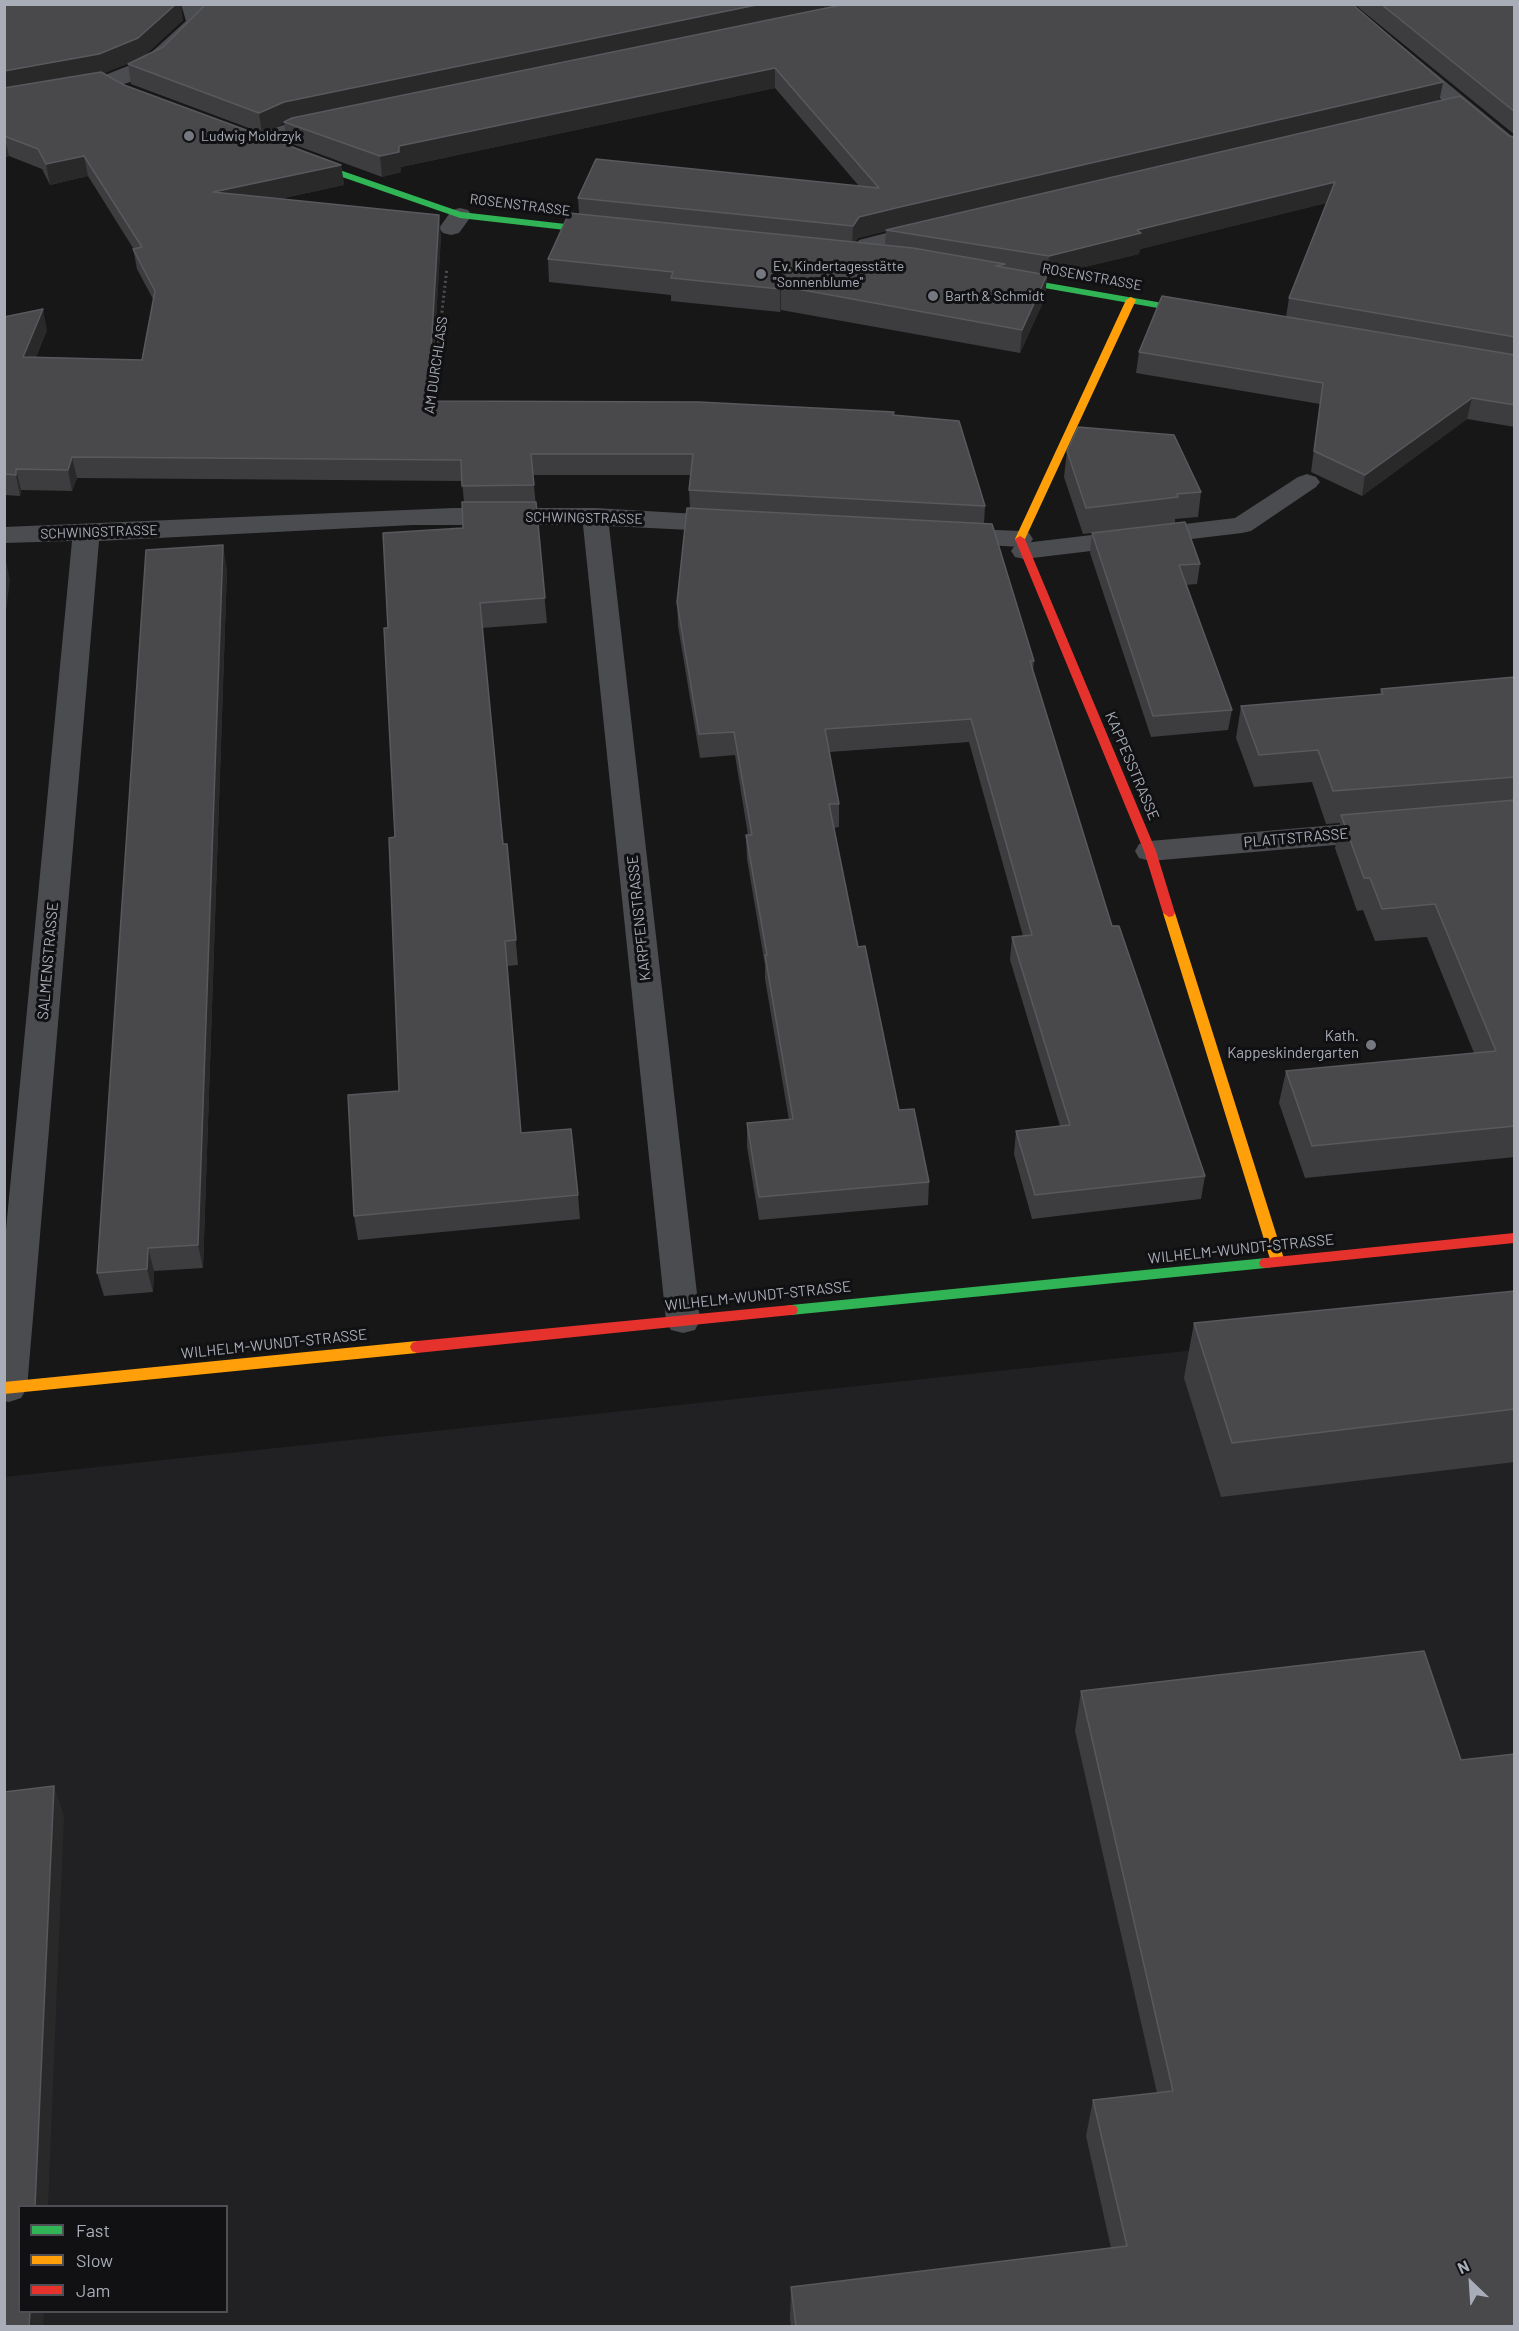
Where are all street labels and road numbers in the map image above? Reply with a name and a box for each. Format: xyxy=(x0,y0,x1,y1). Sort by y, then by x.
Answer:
street label: ROSENSTRASSE xyxy=(469,190,571,220)
street label: ROSENSTRASSE xyxy=(1041,260,1143,294)
street label: AM DURCHLASS xyxy=(421,315,451,415)
street label: SCHWINGSTRASSE xyxy=(525,509,643,527)
street label: SCHWINGSTRASSE xyxy=(40,522,158,542)
street label: KAPPESSTRASSE xyxy=(1101,709,1163,823)
street label: PLATTSTRASSE xyxy=(1243,824,1349,852)
street label: KARPFENSTRASSE xyxy=(623,854,655,982)
street label: SALMENSTRASSE xyxy=(34,901,62,1021)
street label: WILHELM-WUNDT-STRASSE xyxy=(1147,1230,1335,1268)
street label: WILHELM-WUNDT-STRASSE xyxy=(664,1277,852,1315)
street label: WILHELM-WUNDT-STRASSE xyxy=(180,1325,368,1363)

